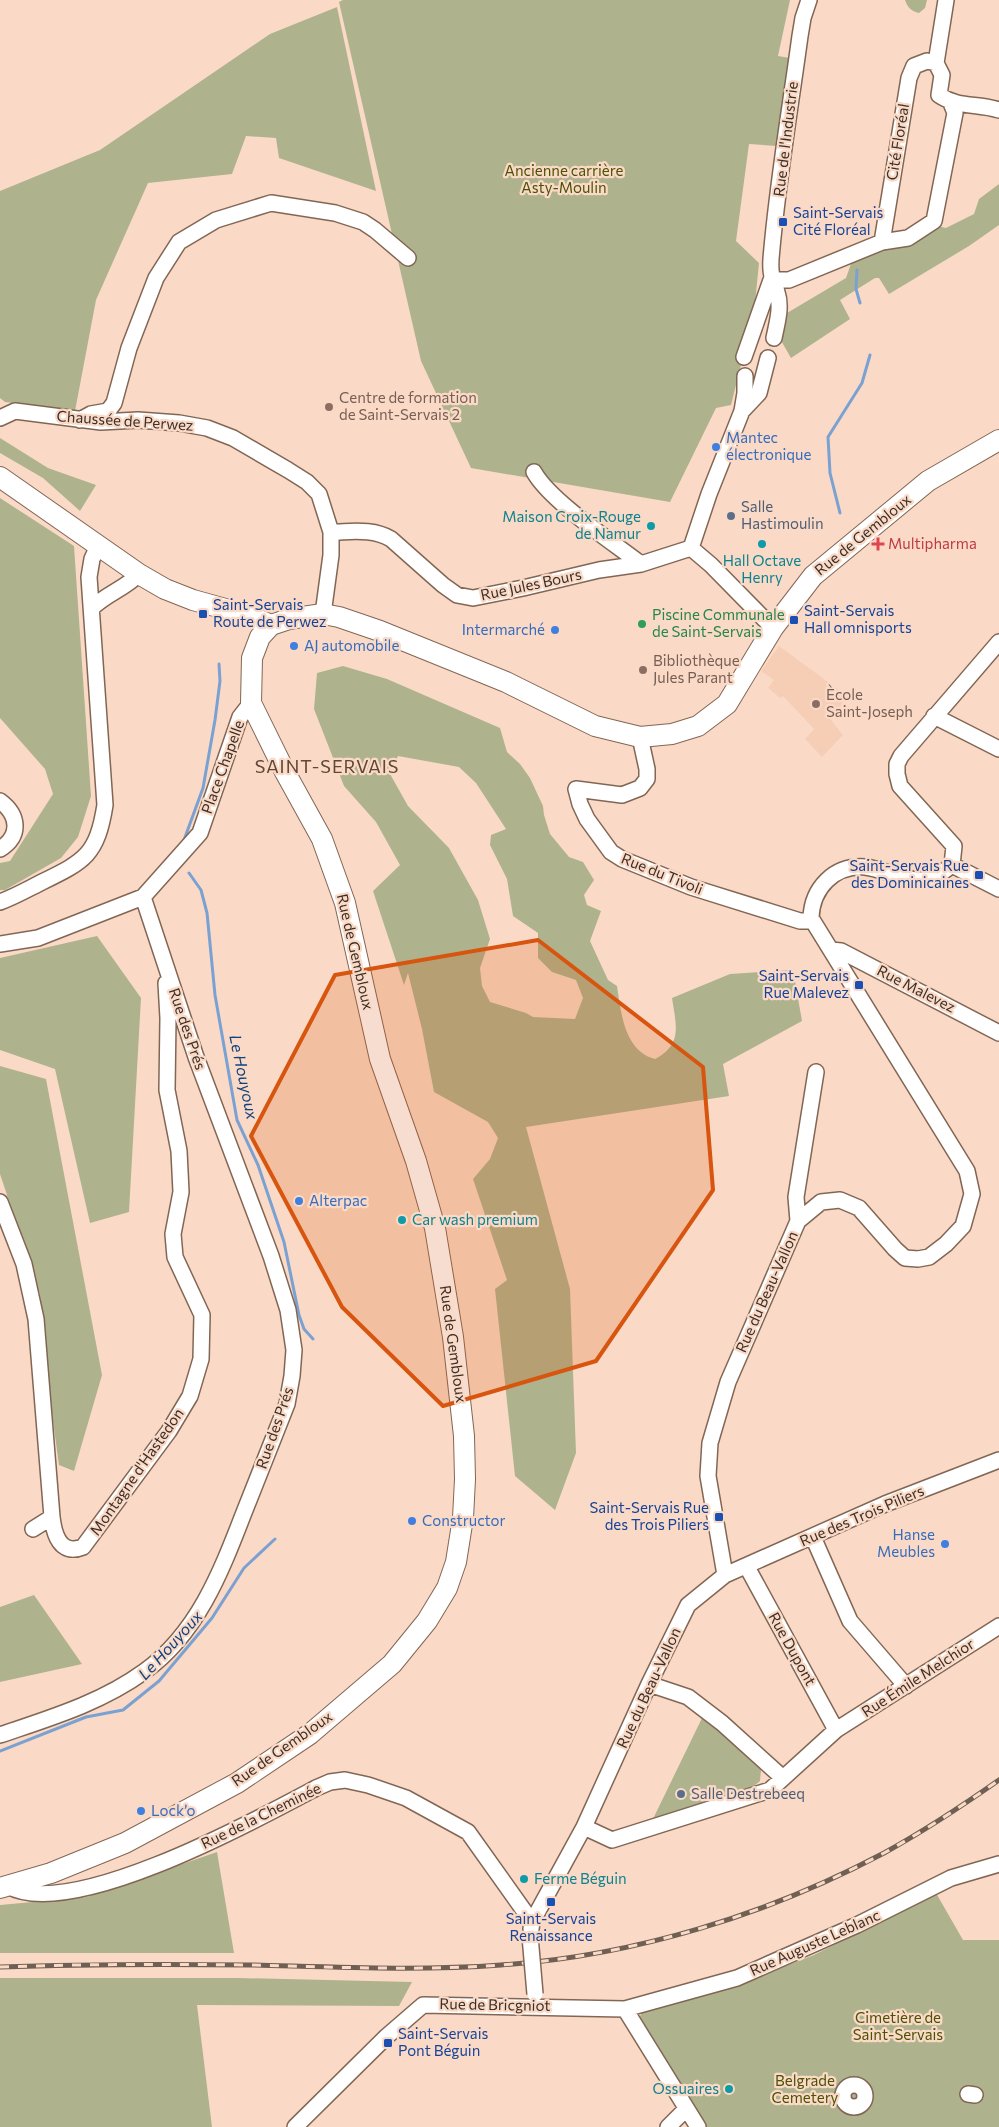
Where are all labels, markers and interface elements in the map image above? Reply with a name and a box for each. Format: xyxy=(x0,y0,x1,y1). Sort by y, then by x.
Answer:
street label: Rue de l'Industrie xyxy=(769,80,801,198)
street label: Cité Floréal xyxy=(882,102,912,182)
park label: Ancienne carrière Asty-Moulin xyxy=(505,161,623,196)
place label: Saint-Servais Cité Floréal xyxy=(793,203,884,238)
marker: Saint-Servais Cité Floréal xyxy=(777,216,789,228)
place label: Centre de formation de Saint-Servais 2 xyxy=(339,388,477,423)
marker: Centre de formation de Saint-Servais 2 xyxy=(323,401,335,413)
street label: Chaussée de Perwez xyxy=(56,406,194,434)
place label: Mantec électronique xyxy=(726,428,811,463)
marker: Mantec électronique xyxy=(710,441,722,453)
street label: Rue de Gembloux xyxy=(811,490,914,579)
place label: Salle Hastimoulin xyxy=(741,497,824,532)
place label: Maison Croix-Rouge de Namur xyxy=(502,507,641,542)
marker: Salle Hastimoulin xyxy=(725,510,737,522)
marker: Maison Croix-Rouge de Namur xyxy=(645,520,657,532)
place label: Multipharma xyxy=(888,534,977,552)
marker: Hall Octave Henry xyxy=(756,538,768,550)
marker: Multipharma xyxy=(872,538,884,550)
place label: Hall Octave Henry xyxy=(723,551,801,586)
street label: Rue Jules Bours xyxy=(479,564,583,604)
place label: Saint-Servais Route de Perwez xyxy=(213,595,326,630)
place label: Saint-Servais Hall omnisports xyxy=(804,601,912,636)
place label: Piscine Communale de Saint-Servais xyxy=(652,605,785,640)
marker: Saint-Servais Route de Perwez xyxy=(197,608,209,620)
marker: Saint-Servais Hall omnisports xyxy=(788,614,800,626)
marker: Piscine Communale de Saint-Servais xyxy=(636,618,648,630)
place label: Intermarché xyxy=(462,620,545,638)
marker: Intermarché xyxy=(549,624,561,636)
place label: AJ automobile xyxy=(304,636,399,654)
marker: AJ automobile xyxy=(288,640,300,652)
place label: Bibliothèque Jules Parant xyxy=(653,651,740,686)
marker: Bibliothèque Jules Parant xyxy=(637,664,649,676)
place label: Ècole Saint-Joseph xyxy=(826,684,913,720)
marker: Ècole Saint-Joseph xyxy=(810,698,822,710)
street label: Place Chapelle xyxy=(197,717,247,816)
district label: SAINT-SERVAIS xyxy=(255,755,399,777)
street label: Rue du Tivoli xyxy=(619,849,706,898)
place label: Saint-Servais Rue des Dominicaines xyxy=(850,856,969,891)
marker: Saint-Servais Rue des Dominicaines xyxy=(973,869,985,881)
street label: Rue de Gembloux xyxy=(334,892,378,1012)
street label: Rue Malevez xyxy=(874,961,959,1016)
place label: Saint-Servais Rue Malevez xyxy=(759,966,849,1001)
marker: Saint-Servais Rue Malevez xyxy=(853,979,865,991)
street label: Rue des Prés xyxy=(166,985,210,1072)
water label: Le Houyoux xyxy=(226,1033,263,1122)
place label: Alterpac xyxy=(309,1191,367,1209)
marker: Alterpac xyxy=(293,1195,305,1207)
place label: Car wash premium xyxy=(412,1210,538,1228)
marker: Car wash premium xyxy=(396,1214,408,1226)
street label: Rue du Beau-Vallon xyxy=(731,1228,801,1355)
street label: Rue de Gembloux xyxy=(437,1284,471,1404)
street label: Rue des Prés xyxy=(252,1384,297,1471)
street label: Montagne d'Hastedon xyxy=(85,1404,187,1538)
street label: Rue des Trois Piliers xyxy=(797,1481,927,1549)
place label: Saint-Servais Rue des Trois Piliers xyxy=(590,1498,709,1533)
place label: Constructor xyxy=(422,1511,506,1529)
marker: Saint-Servais Rue des Trois Piliers xyxy=(713,1511,725,1523)
marker: Constructor xyxy=(406,1515,418,1527)
place label: Hanse Meubles xyxy=(877,1525,935,1560)
marker: Hanse Meubles xyxy=(939,1538,951,1550)
water label: Le Houyoux xyxy=(134,1606,206,1683)
street label: Rue Dupont xyxy=(765,1609,820,1688)
street label: Rue du Beau-Vallon xyxy=(612,1624,684,1751)
street label: Rue Émile Melchior xyxy=(857,1633,977,1720)
street label: Rue de Gembloux xyxy=(228,1707,335,1790)
street label: Rue de la Cheminée xyxy=(198,1778,324,1852)
place label: Salle Destrebeeq xyxy=(691,1784,805,1802)
marker: Salle Destrebeeq xyxy=(675,1788,687,1800)
place label: Lock’o xyxy=(151,1801,196,1819)
marker: Lock’o xyxy=(135,1805,147,1817)
place label: Ferme Béguin xyxy=(534,1869,627,1887)
marker: Ferme Béguin xyxy=(518,1873,530,1885)
marker: Saint-Servais Renaissance xyxy=(545,1896,557,1908)
street label: Rue Auguste Leblanc xyxy=(747,1905,883,1979)
place label: Saint-Servais Renaissance xyxy=(506,1909,596,1944)
street label: Rue de Bricgniot xyxy=(439,1994,551,2014)
park label: Cimetière de Saint-Servais xyxy=(853,2008,943,2043)
place label: Saint-Servais Pont Béguin xyxy=(398,2024,489,2059)
marker: Saint-Servais Pont Béguin xyxy=(382,2037,394,2049)
park label: Belgrade Cemetery xyxy=(772,2071,839,2106)
place label: Ossuaires xyxy=(653,2079,719,2097)
marker: Ossuaires xyxy=(723,2083,735,2095)

